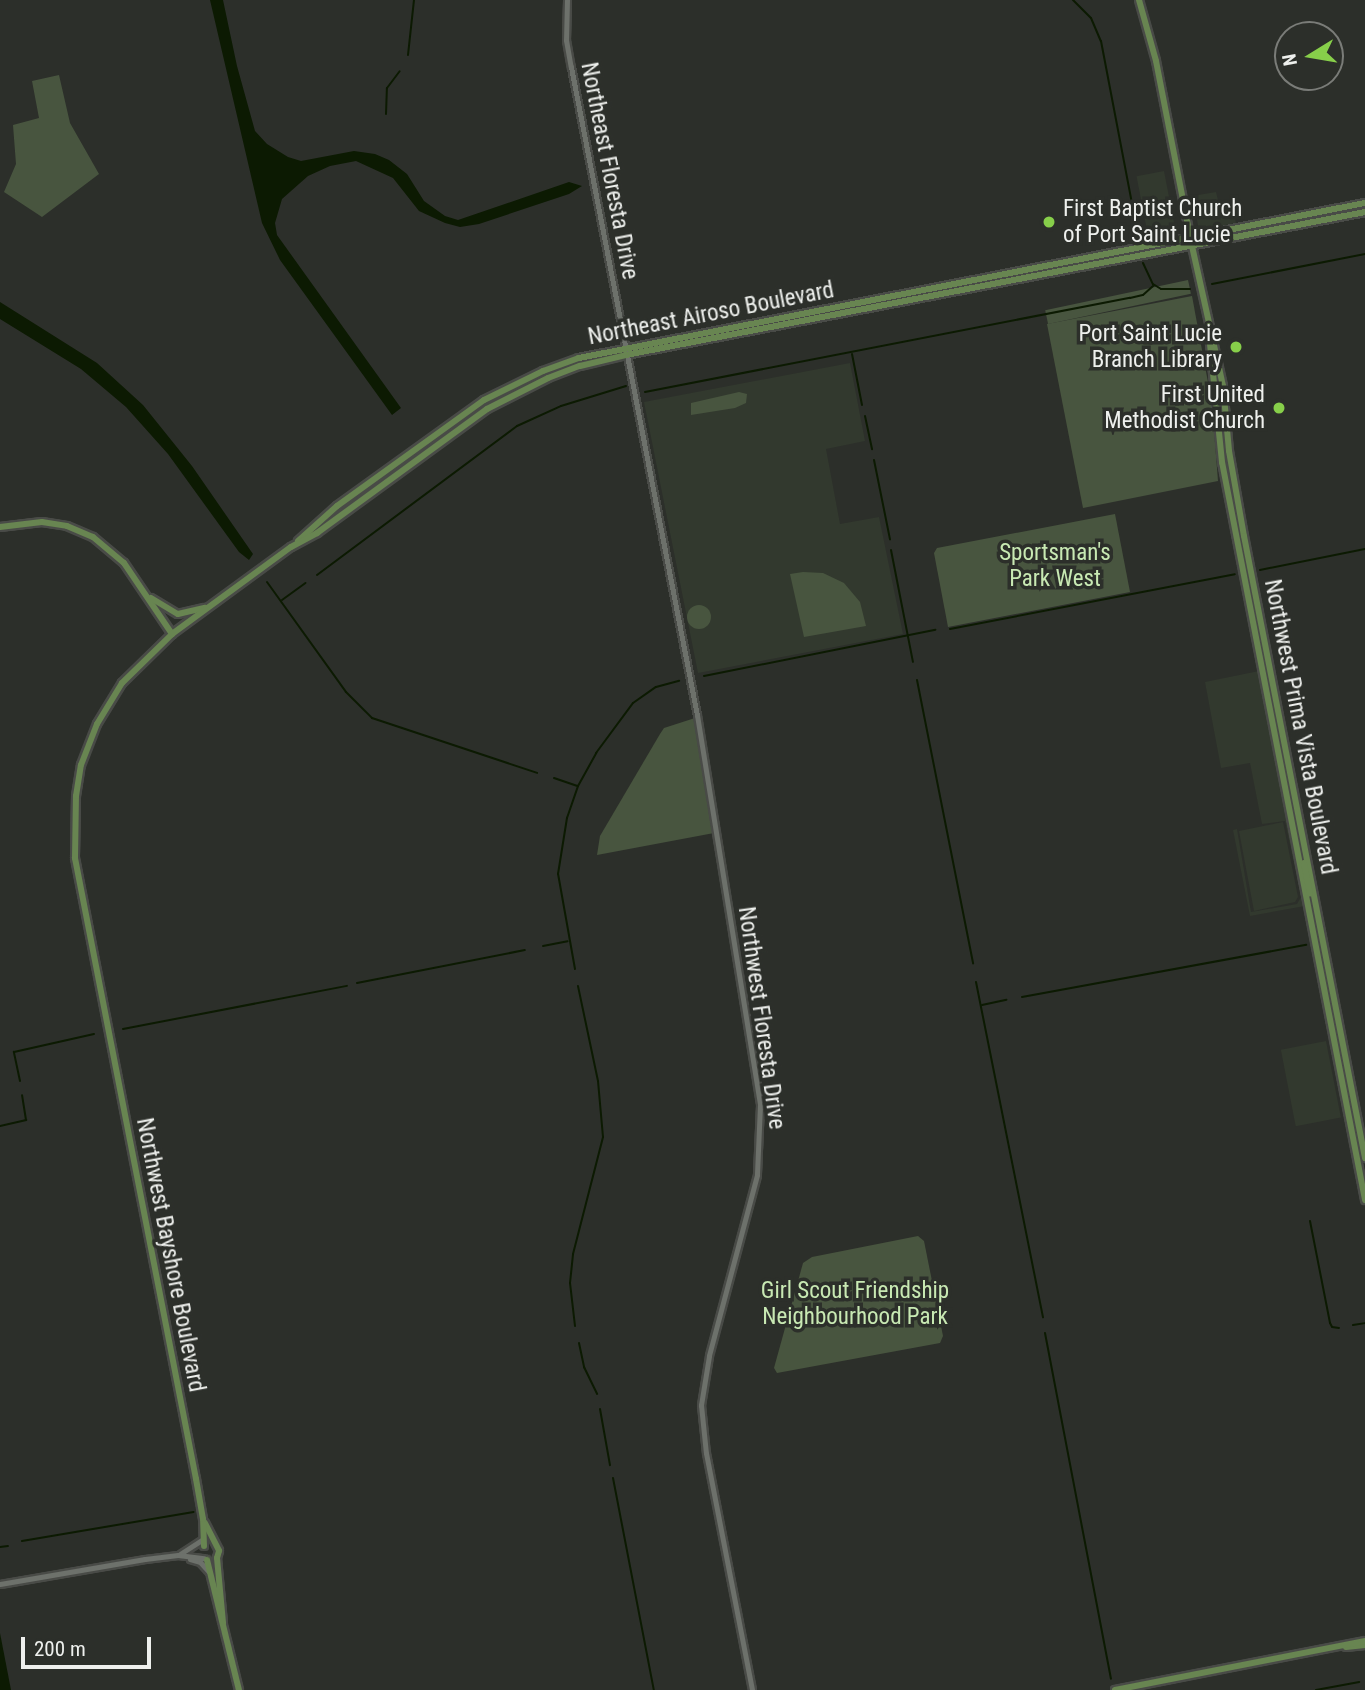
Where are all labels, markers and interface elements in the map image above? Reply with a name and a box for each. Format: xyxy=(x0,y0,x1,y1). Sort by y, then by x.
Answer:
north arrow xyxy=(1274,21,1344,91)
text: N xyxy=(1277,52,1302,68)
street label: Northeast Floresta Drive xyxy=(574,60,644,282)
place label: First Baptist Church of Port Saint Lucie xyxy=(1063,195,1242,249)
marker: First Baptist Church of Port Saint Lucie xyxy=(1041,214,1057,230)
street label: Northeast Airoso Boulevard xyxy=(586,277,836,351)
place label: Port Saint Lucie Branch Library xyxy=(1079,320,1222,374)
marker: Port Saint Lucie Branch Library xyxy=(1228,339,1244,355)
place label: First United Methodist Church xyxy=(1104,381,1265,435)
marker: First United Methodist Church xyxy=(1271,400,1287,416)
park label: Sportsman's Park West xyxy=(999,539,1111,593)
street label: Northwest Prima Vista Boulevard xyxy=(1258,577,1342,877)
street label: Northwest Floresta Drive xyxy=(732,905,790,1131)
street label: Northwest Bayshore Boulevard xyxy=(130,1116,210,1394)
park label: Girl Scout Friendship Neighbourhood Park xyxy=(761,1277,949,1331)
scale bar xyxy=(24,1624,154,1668)
text: 200 m xyxy=(34,1637,86,1661)

